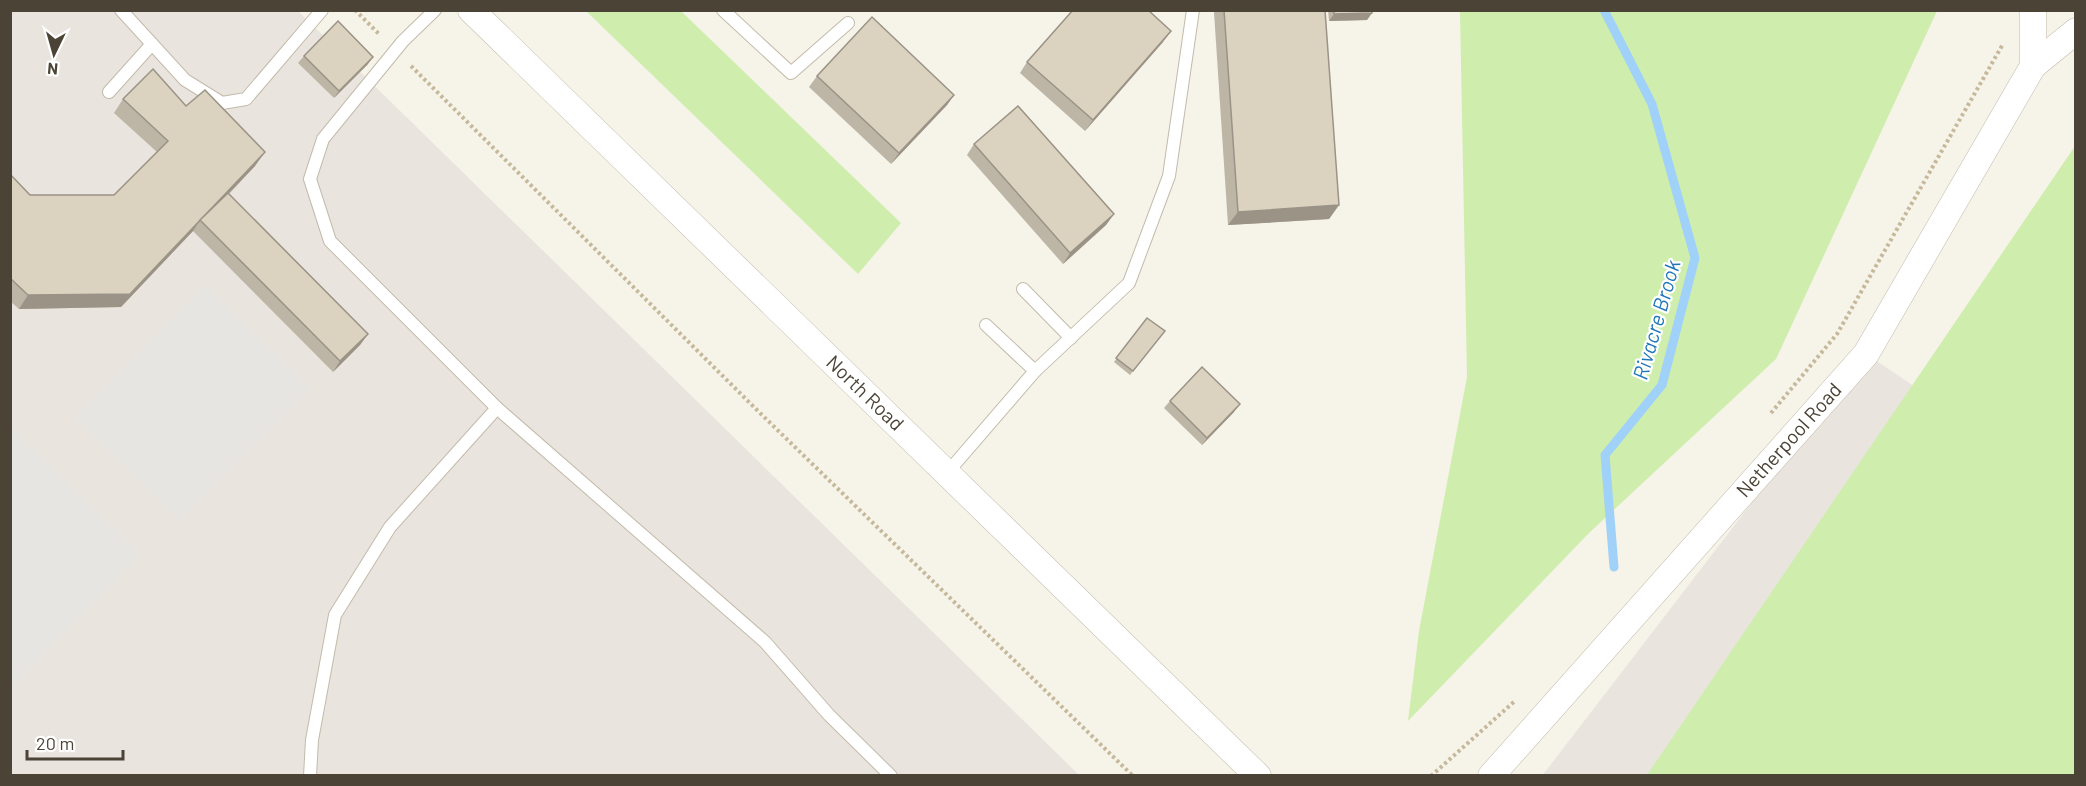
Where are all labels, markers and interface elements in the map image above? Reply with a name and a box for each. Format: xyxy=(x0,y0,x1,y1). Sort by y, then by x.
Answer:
north arrow xyxy=(24,24,84,84)
text: N xyxy=(47,60,59,79)
water label: Rivacre Brook xyxy=(1627,256,1685,382)
street label: North Road xyxy=(822,350,909,435)
street label: Netherpool Road xyxy=(1731,377,1846,501)
scale bar xyxy=(27,723,123,761)
text: 20 m xyxy=(36,732,74,754)

